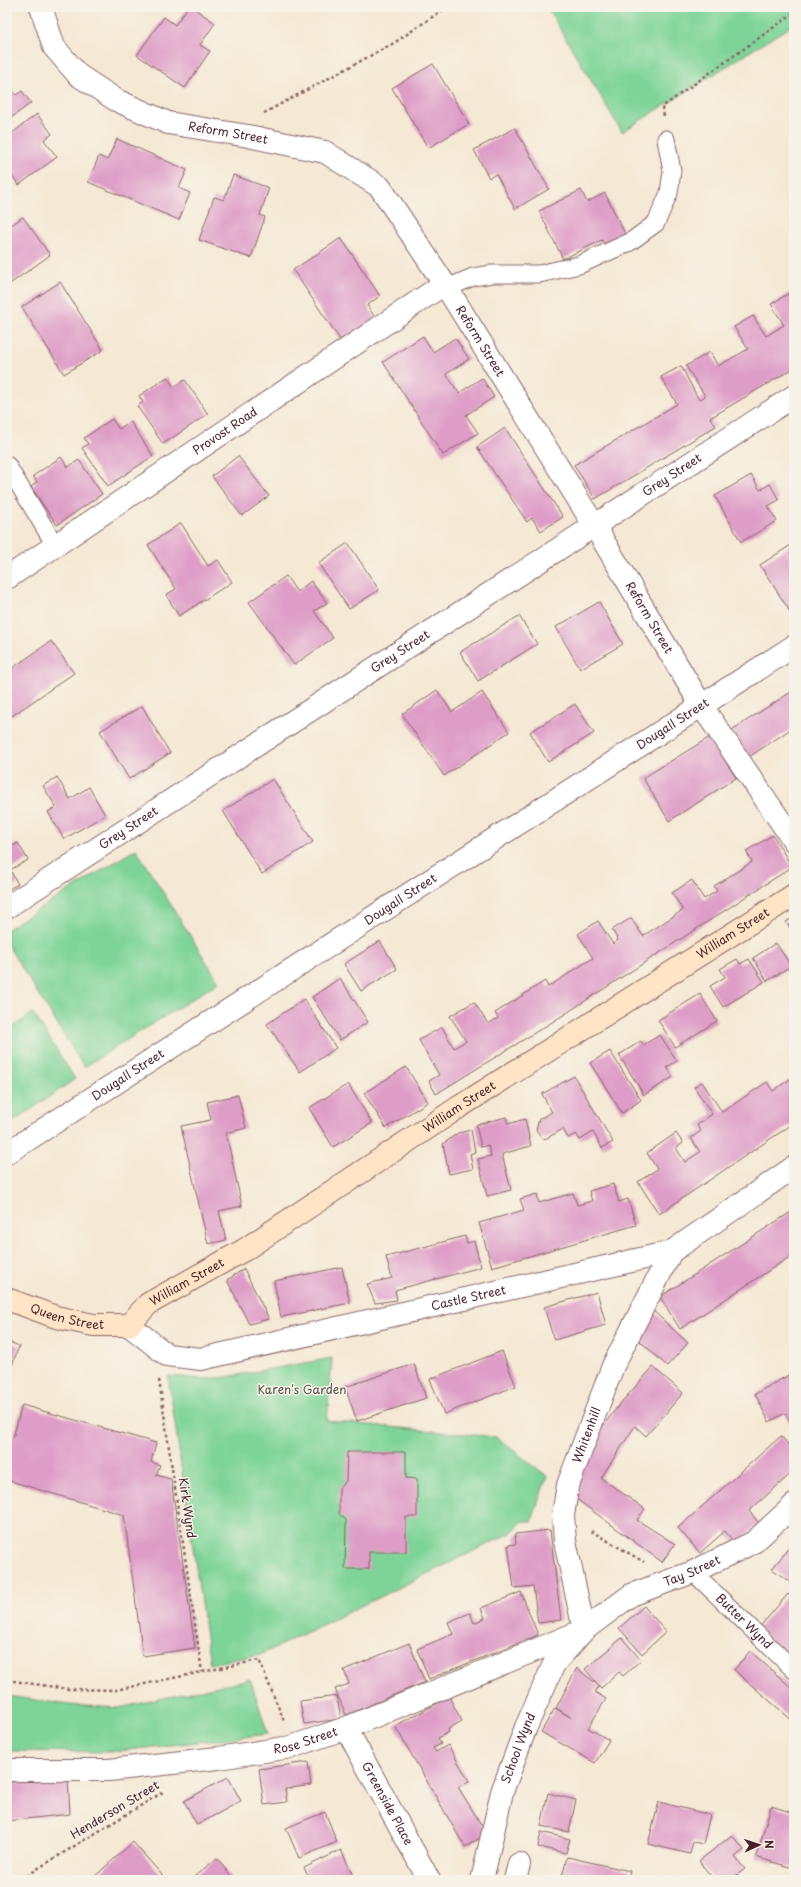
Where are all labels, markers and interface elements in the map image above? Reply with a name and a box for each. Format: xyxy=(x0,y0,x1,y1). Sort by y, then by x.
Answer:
street label: Reform Street xyxy=(187,116,270,148)
street label: Reform Street xyxy=(452,302,510,380)
street label: Provost Road xyxy=(189,402,261,459)
street label: Grey Street xyxy=(638,448,705,500)
street label: Reform Street xyxy=(622,578,678,656)
street label: Grey Street xyxy=(367,625,433,677)
street label: Dougall Street xyxy=(632,693,712,753)
street label: Grey Street xyxy=(95,801,161,853)
street label: Dougall Street xyxy=(360,869,440,929)
street label: William Street xyxy=(692,903,773,963)
street label: Dougall Street xyxy=(88,1044,167,1104)
street label: William Street xyxy=(419,1076,499,1137)
street label: William Street xyxy=(146,1253,227,1310)
street label: Castle Street xyxy=(429,1280,507,1314)
street label: Queen Street xyxy=(28,1298,104,1333)
park label: Karen's Garden xyxy=(258,1380,346,1398)
street label: Whitenhill xyxy=(567,1404,605,1465)
street label: Kirk Wynd xyxy=(175,1476,201,1539)
street label: Tay Street xyxy=(661,1550,723,1590)
street label: Butter Wynd xyxy=(712,1589,777,1653)
street label: School Wynd xyxy=(496,1710,539,1786)
street label: Rose Street xyxy=(272,1722,340,1758)
street label: Greenside Place xyxy=(358,1758,418,1848)
street label: Henderson Street xyxy=(67,1775,162,1843)
north arrow xyxy=(739,1825,779,1865)
text: N xyxy=(761,1840,778,1850)

